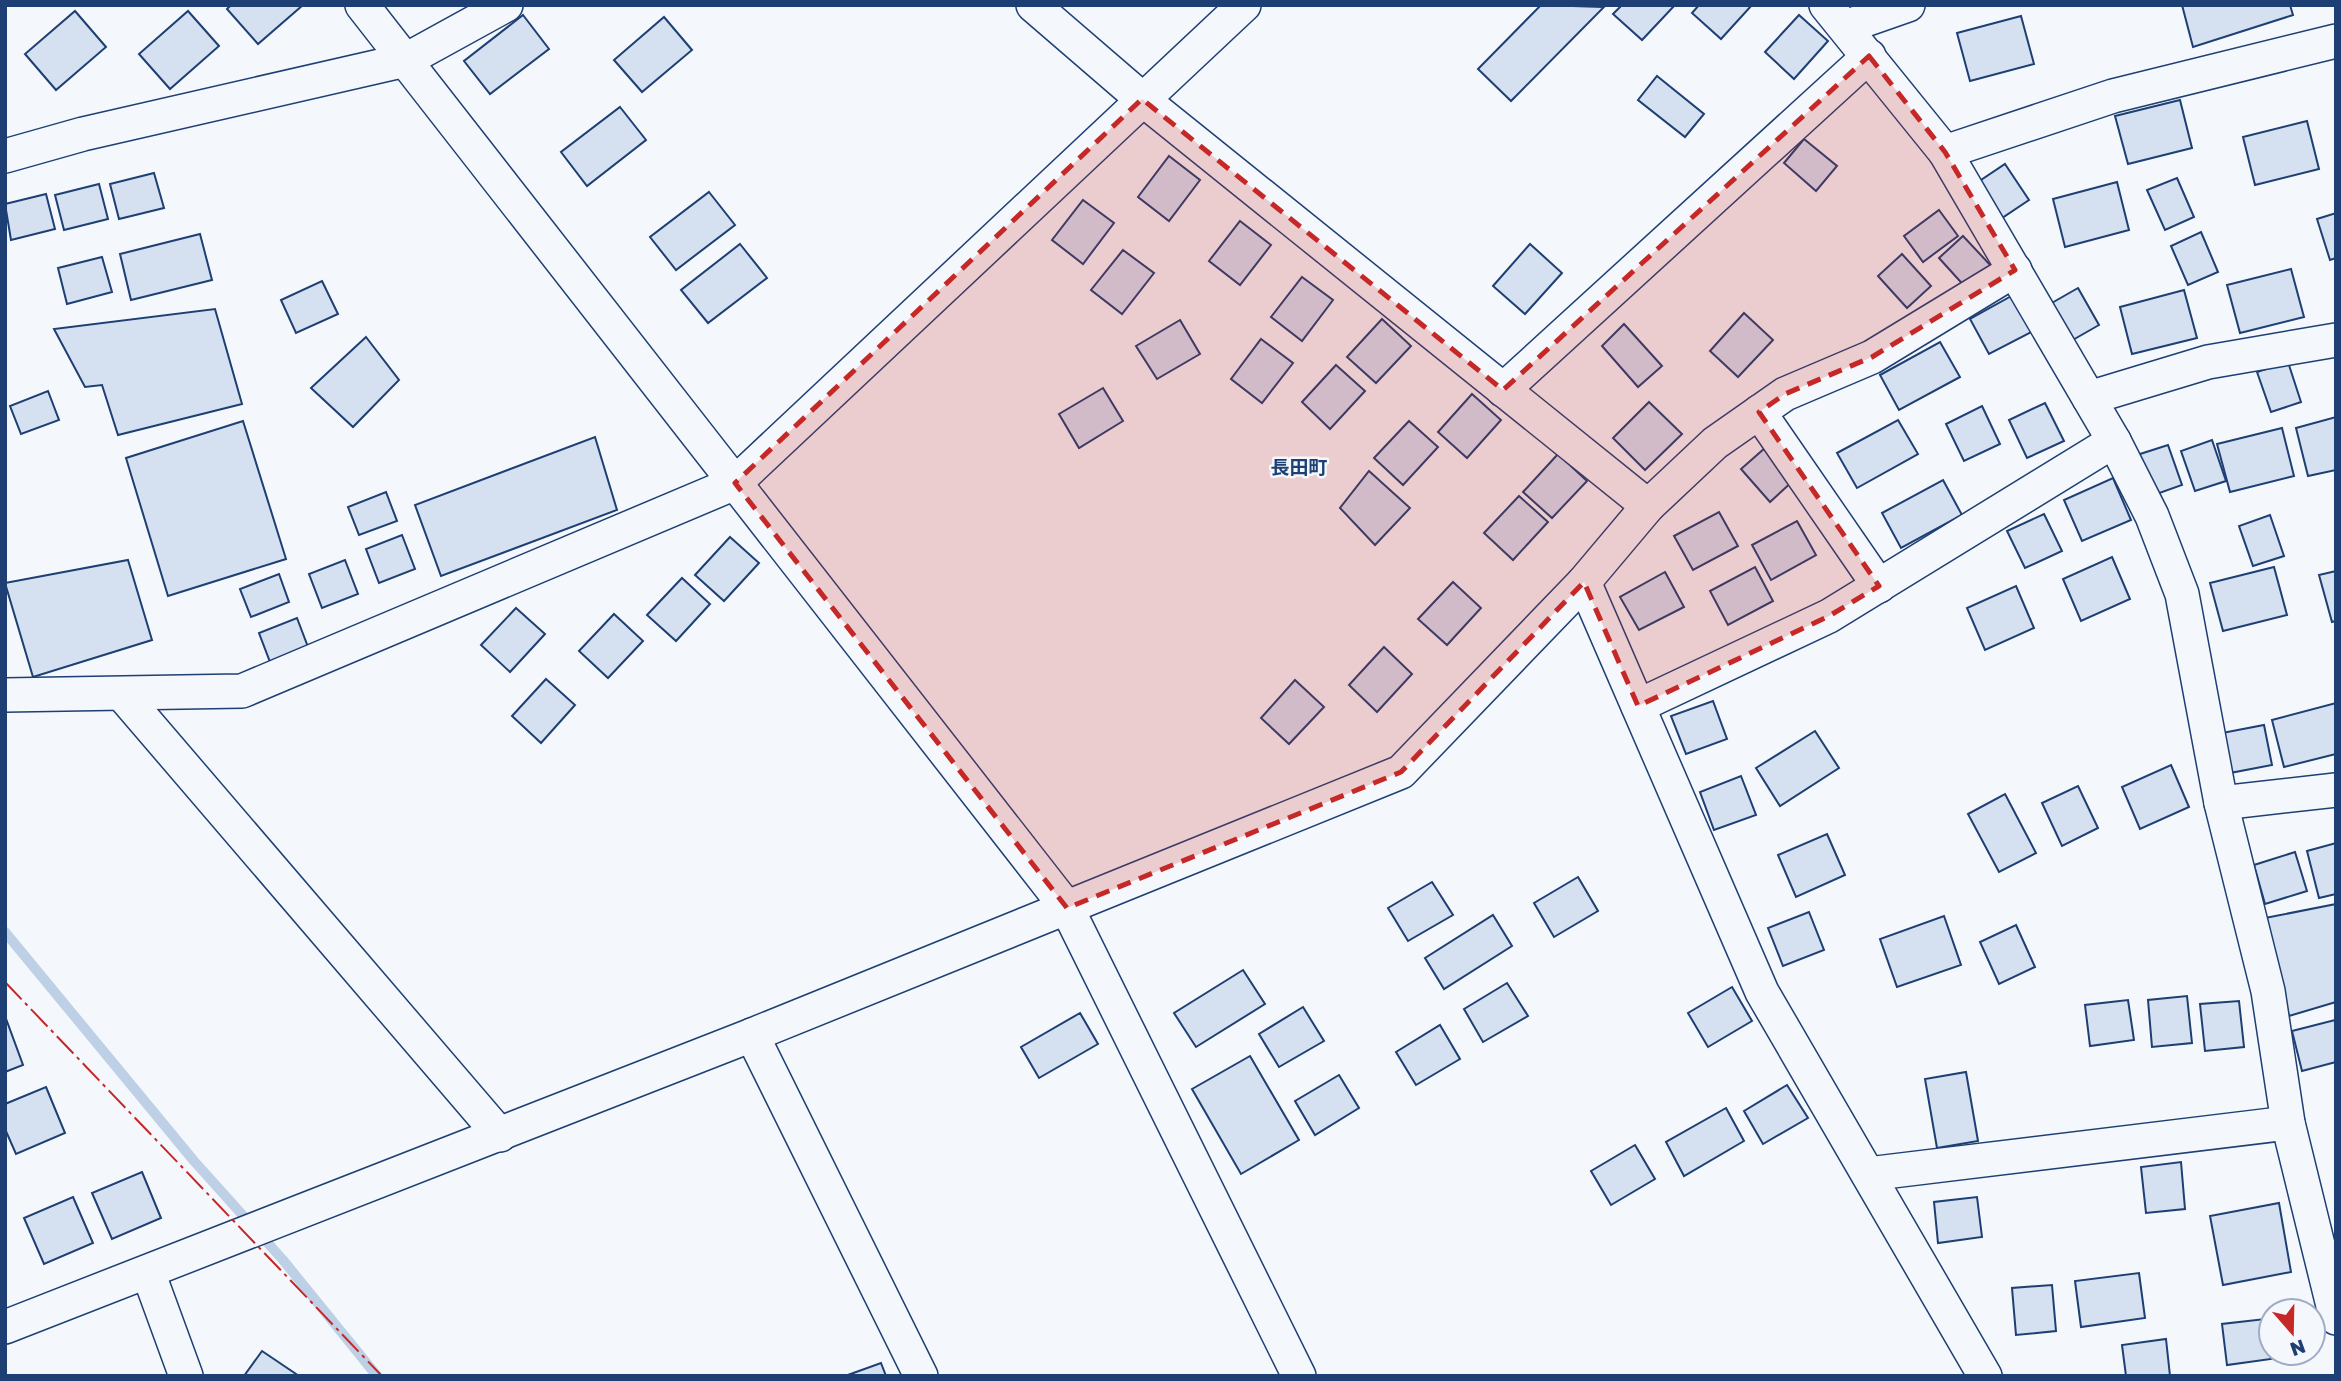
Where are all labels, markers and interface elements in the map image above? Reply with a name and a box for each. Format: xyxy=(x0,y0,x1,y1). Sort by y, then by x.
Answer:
district label: 長田町 xyxy=(1270,455,1328,478)
north arrow xyxy=(2257,1297,2327,1367)
text: N xyxy=(2287,1335,2309,1362)

